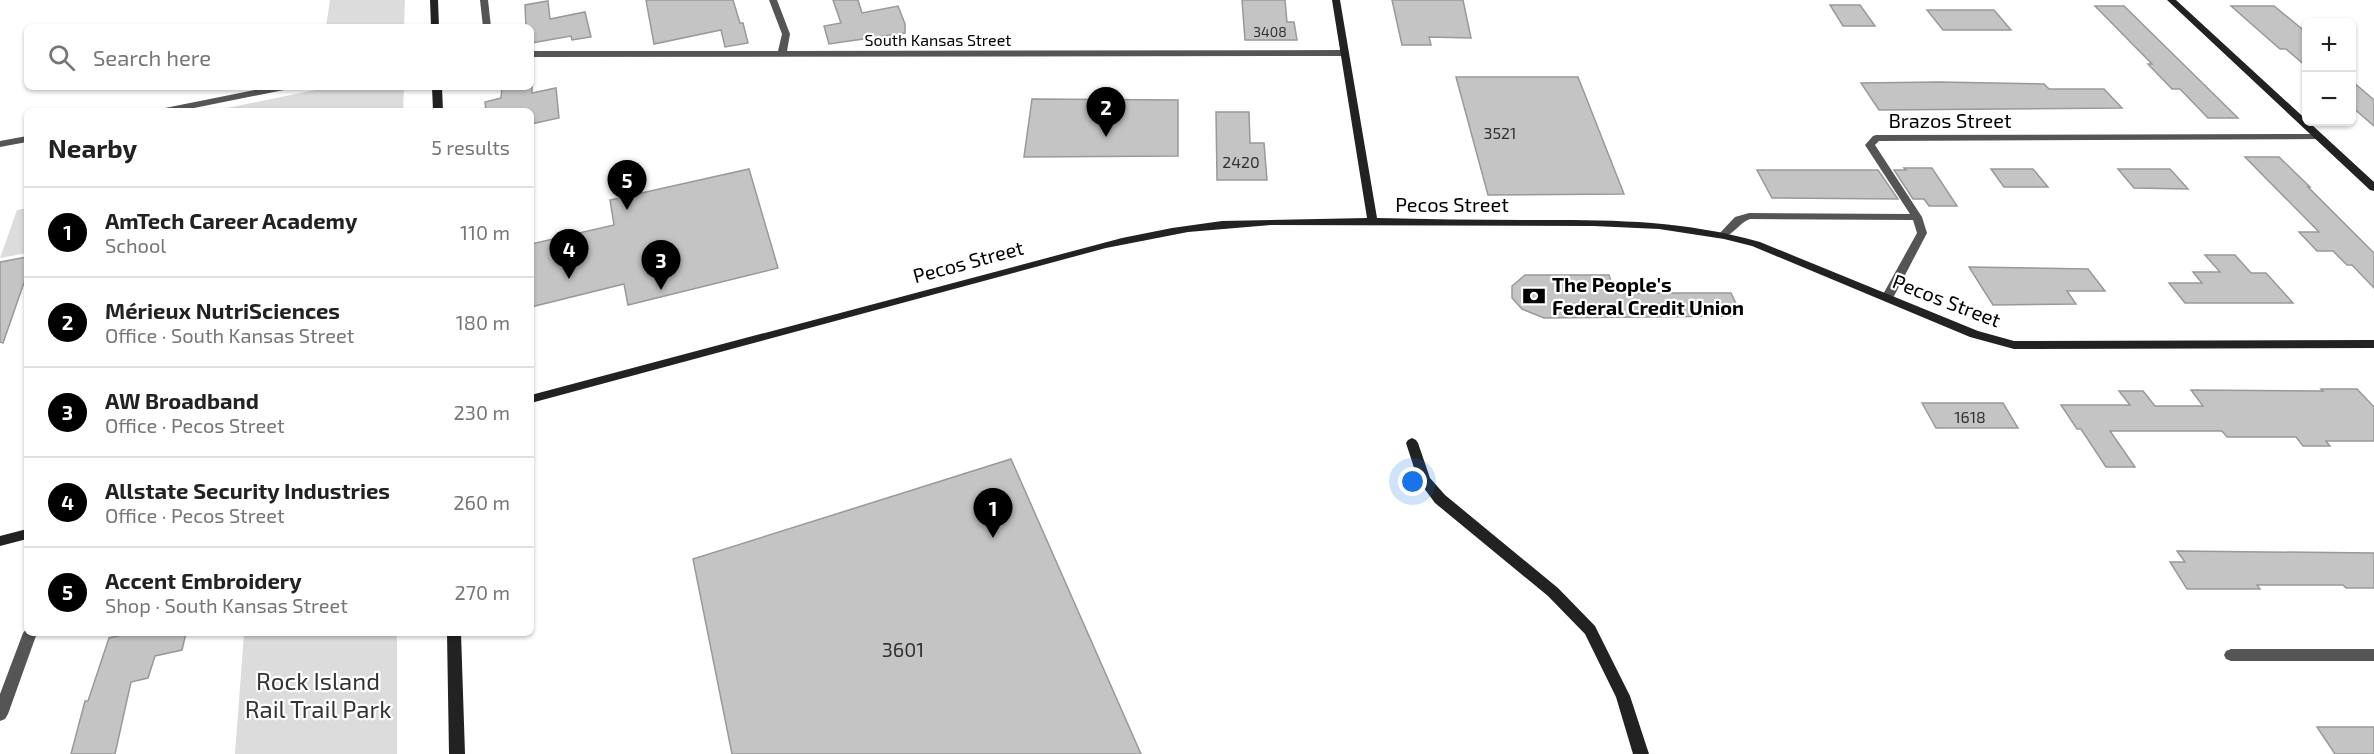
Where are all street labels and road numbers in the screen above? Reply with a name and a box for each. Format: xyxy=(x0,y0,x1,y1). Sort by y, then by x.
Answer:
street label: South Kansas Street xyxy=(865,30,1011,49)
street label: Brazos Street xyxy=(1888,108,2012,132)
street label: Pecos Street xyxy=(1395,192,1509,216)
street label: Pecos Street xyxy=(910,235,1026,287)
street label: Pecos Street xyxy=(1890,268,2005,332)

